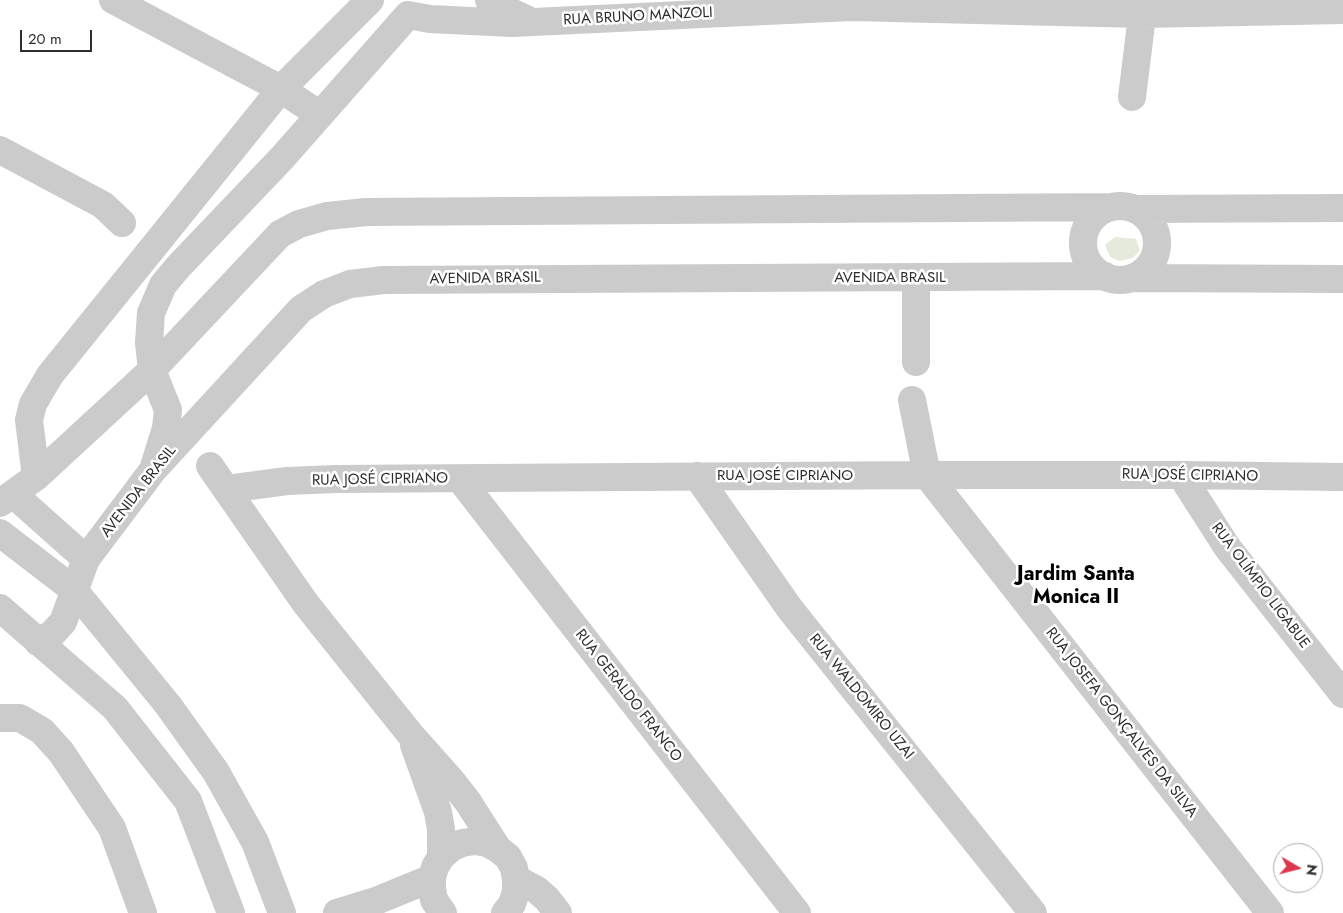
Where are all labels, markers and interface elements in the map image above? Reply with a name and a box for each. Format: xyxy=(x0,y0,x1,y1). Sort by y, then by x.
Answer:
street label: RUA BRUNO MANZOLI xyxy=(563,4,713,30)
scale bar xyxy=(22,20,95,52)
text: 20 m xyxy=(28,28,62,50)
street label: AVENIDA BRASIL xyxy=(429,269,541,289)
street label: AVENIDA BRASIL xyxy=(834,269,946,287)
street label: AVENIDA BRASIL xyxy=(98,443,180,541)
street label: RUA JOSÉ CIPRIANO xyxy=(1122,466,1258,486)
street label: RUA JOSÉ CIPRIANO xyxy=(717,467,853,485)
street label: RUA JOSÉ CIPRIANO xyxy=(312,470,448,490)
street label: RUA OLÍMPIO LIGABUE xyxy=(1207,520,1313,652)
district label: Jardim Santa Monica II xyxy=(1017,563,1135,610)
street label: RUA JOSEFA GONÇALVES DA SILVA xyxy=(1041,624,1201,822)
street label: RUA GERALDO FRANCO xyxy=(571,626,685,766)
street label: RUA WALDOMIRO UZAI xyxy=(805,631,917,763)
north arrow xyxy=(1273,843,1323,893)
text: N xyxy=(1301,863,1323,877)

